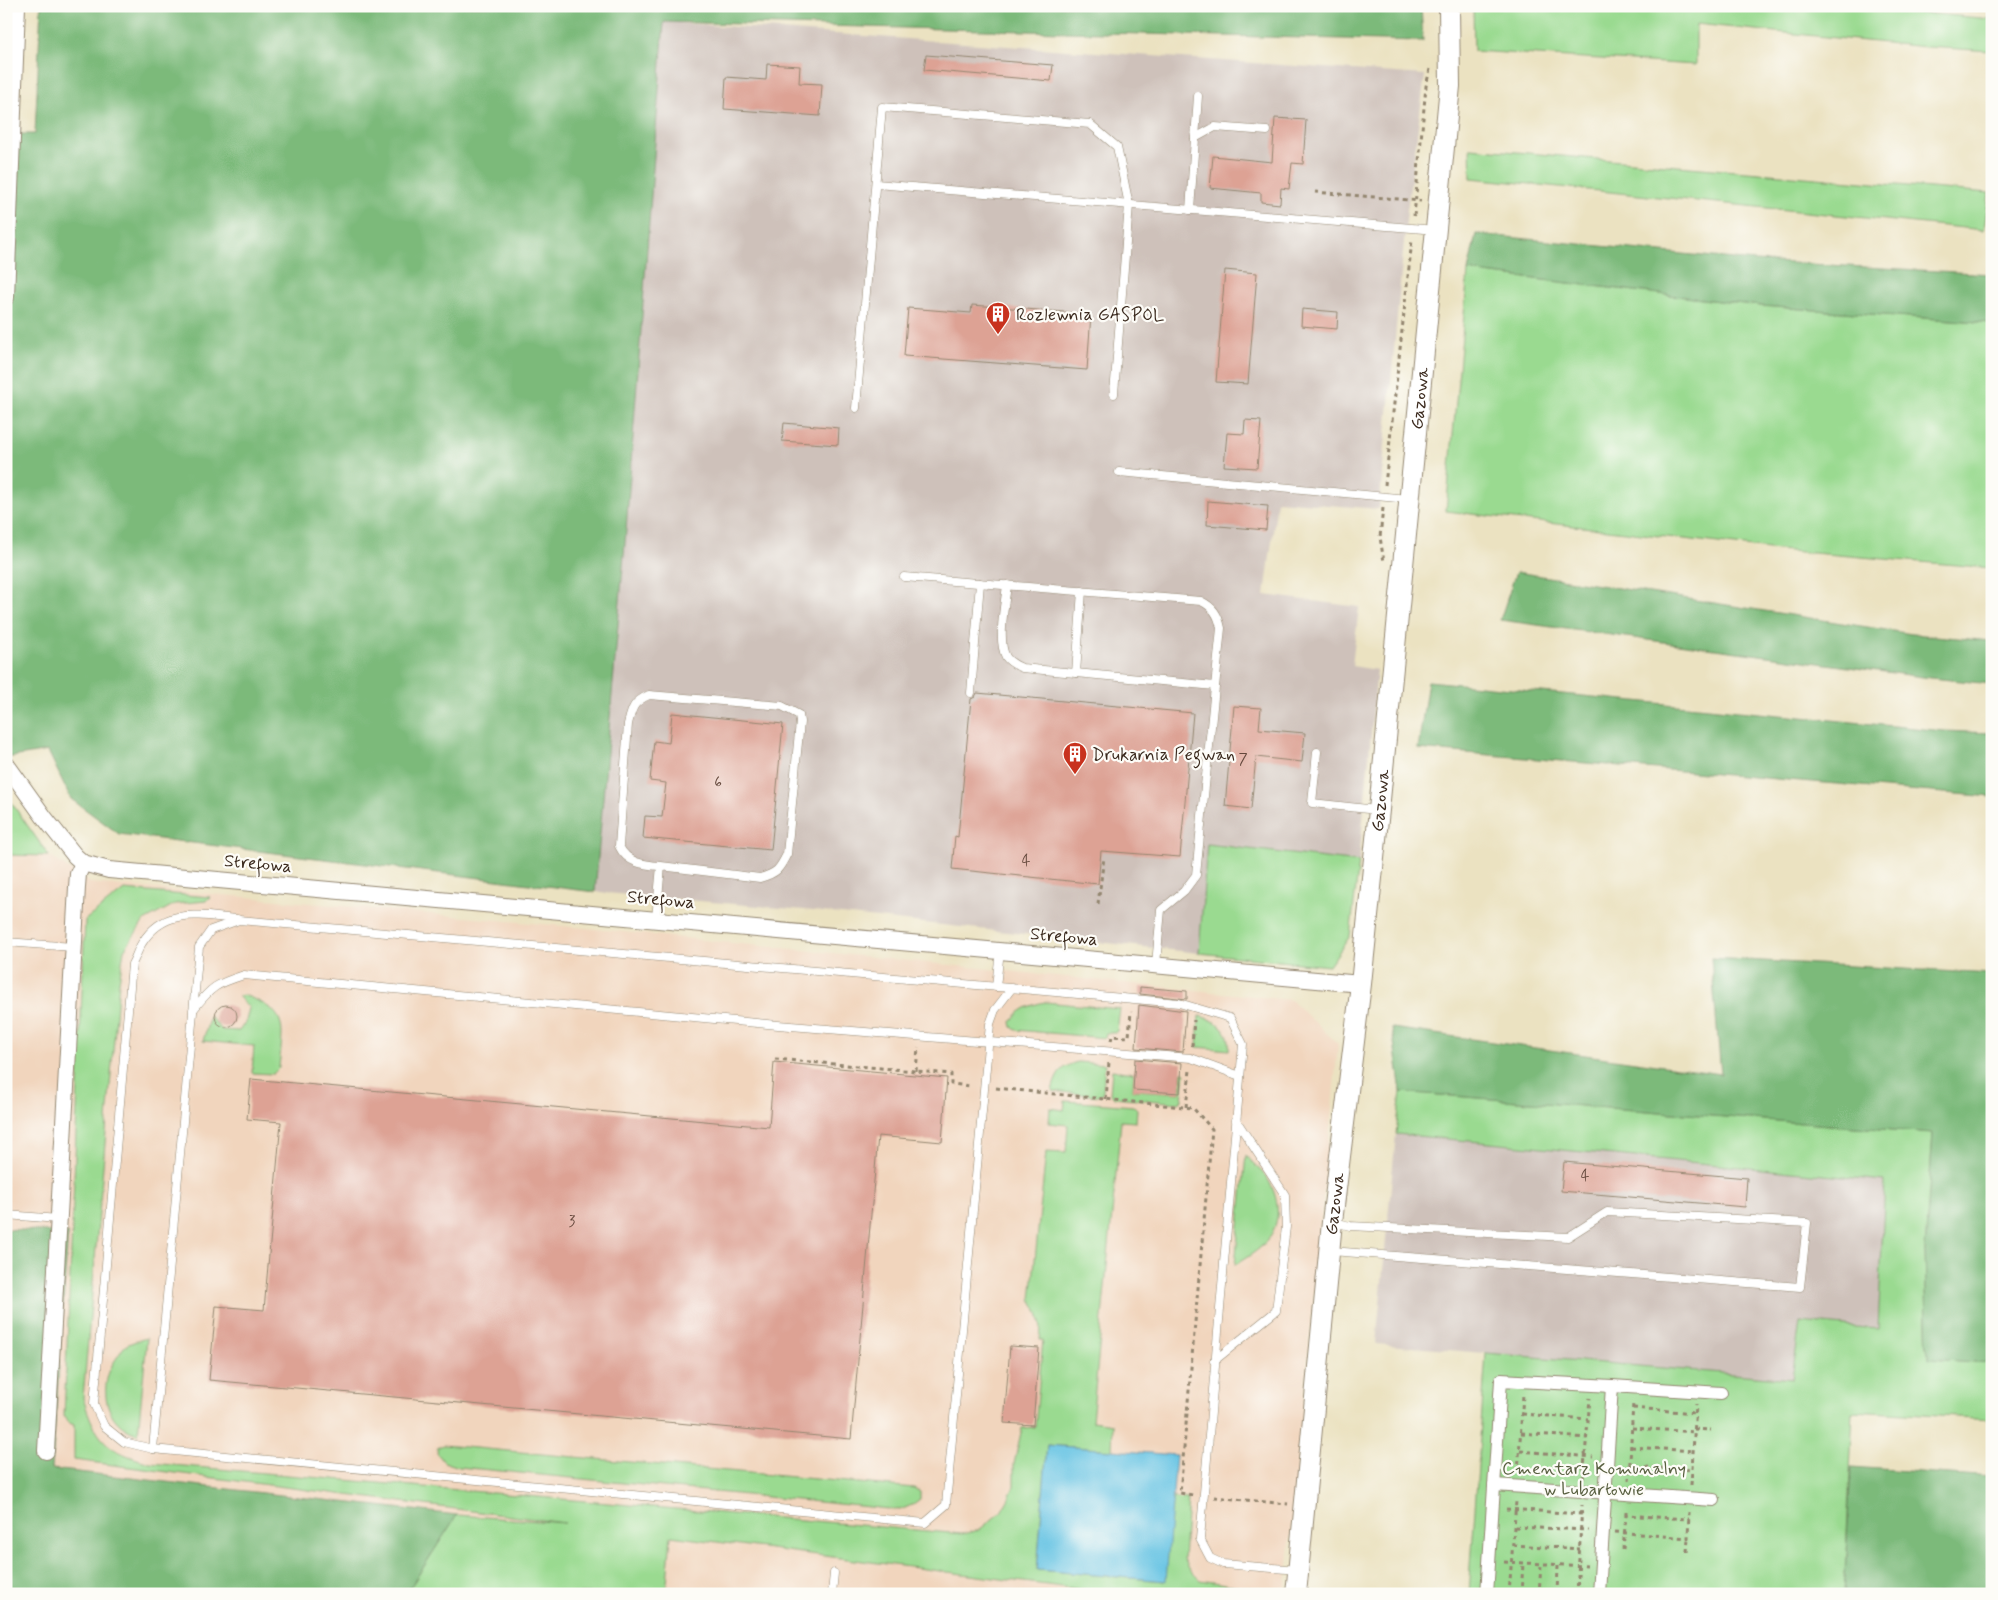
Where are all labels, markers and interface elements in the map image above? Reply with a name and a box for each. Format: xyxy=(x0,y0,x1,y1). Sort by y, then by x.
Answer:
building icon: Rozlewnia GASPOL xyxy=(985,301,1011,335)
place label: Rozlewnia GASPOL xyxy=(1016,303,1164,327)
street label: Gazowa xyxy=(1405,366,1435,431)
building icon: Drukarnia Pegwan xyxy=(1062,741,1088,775)
place label: Drukarnia Pegwan xyxy=(1092,743,1235,769)
house number: 7 xyxy=(1238,750,1248,770)
street label: Gazowa xyxy=(1366,768,1396,833)
house number: 6 xyxy=(714,773,722,793)
street label: Strefowa xyxy=(223,849,293,881)
house number: 4 xyxy=(1022,851,1031,871)
street label: Strefowa xyxy=(626,885,696,917)
street label: Strefowa xyxy=(1029,922,1099,954)
house number: 4 xyxy=(1581,1166,1590,1186)
street label: Gazowa xyxy=(1320,1171,1351,1236)
house number: 3 xyxy=(569,1212,576,1232)
park label: Cmentarz Komunalny w Lubartowie xyxy=(1502,1457,1686,1502)

